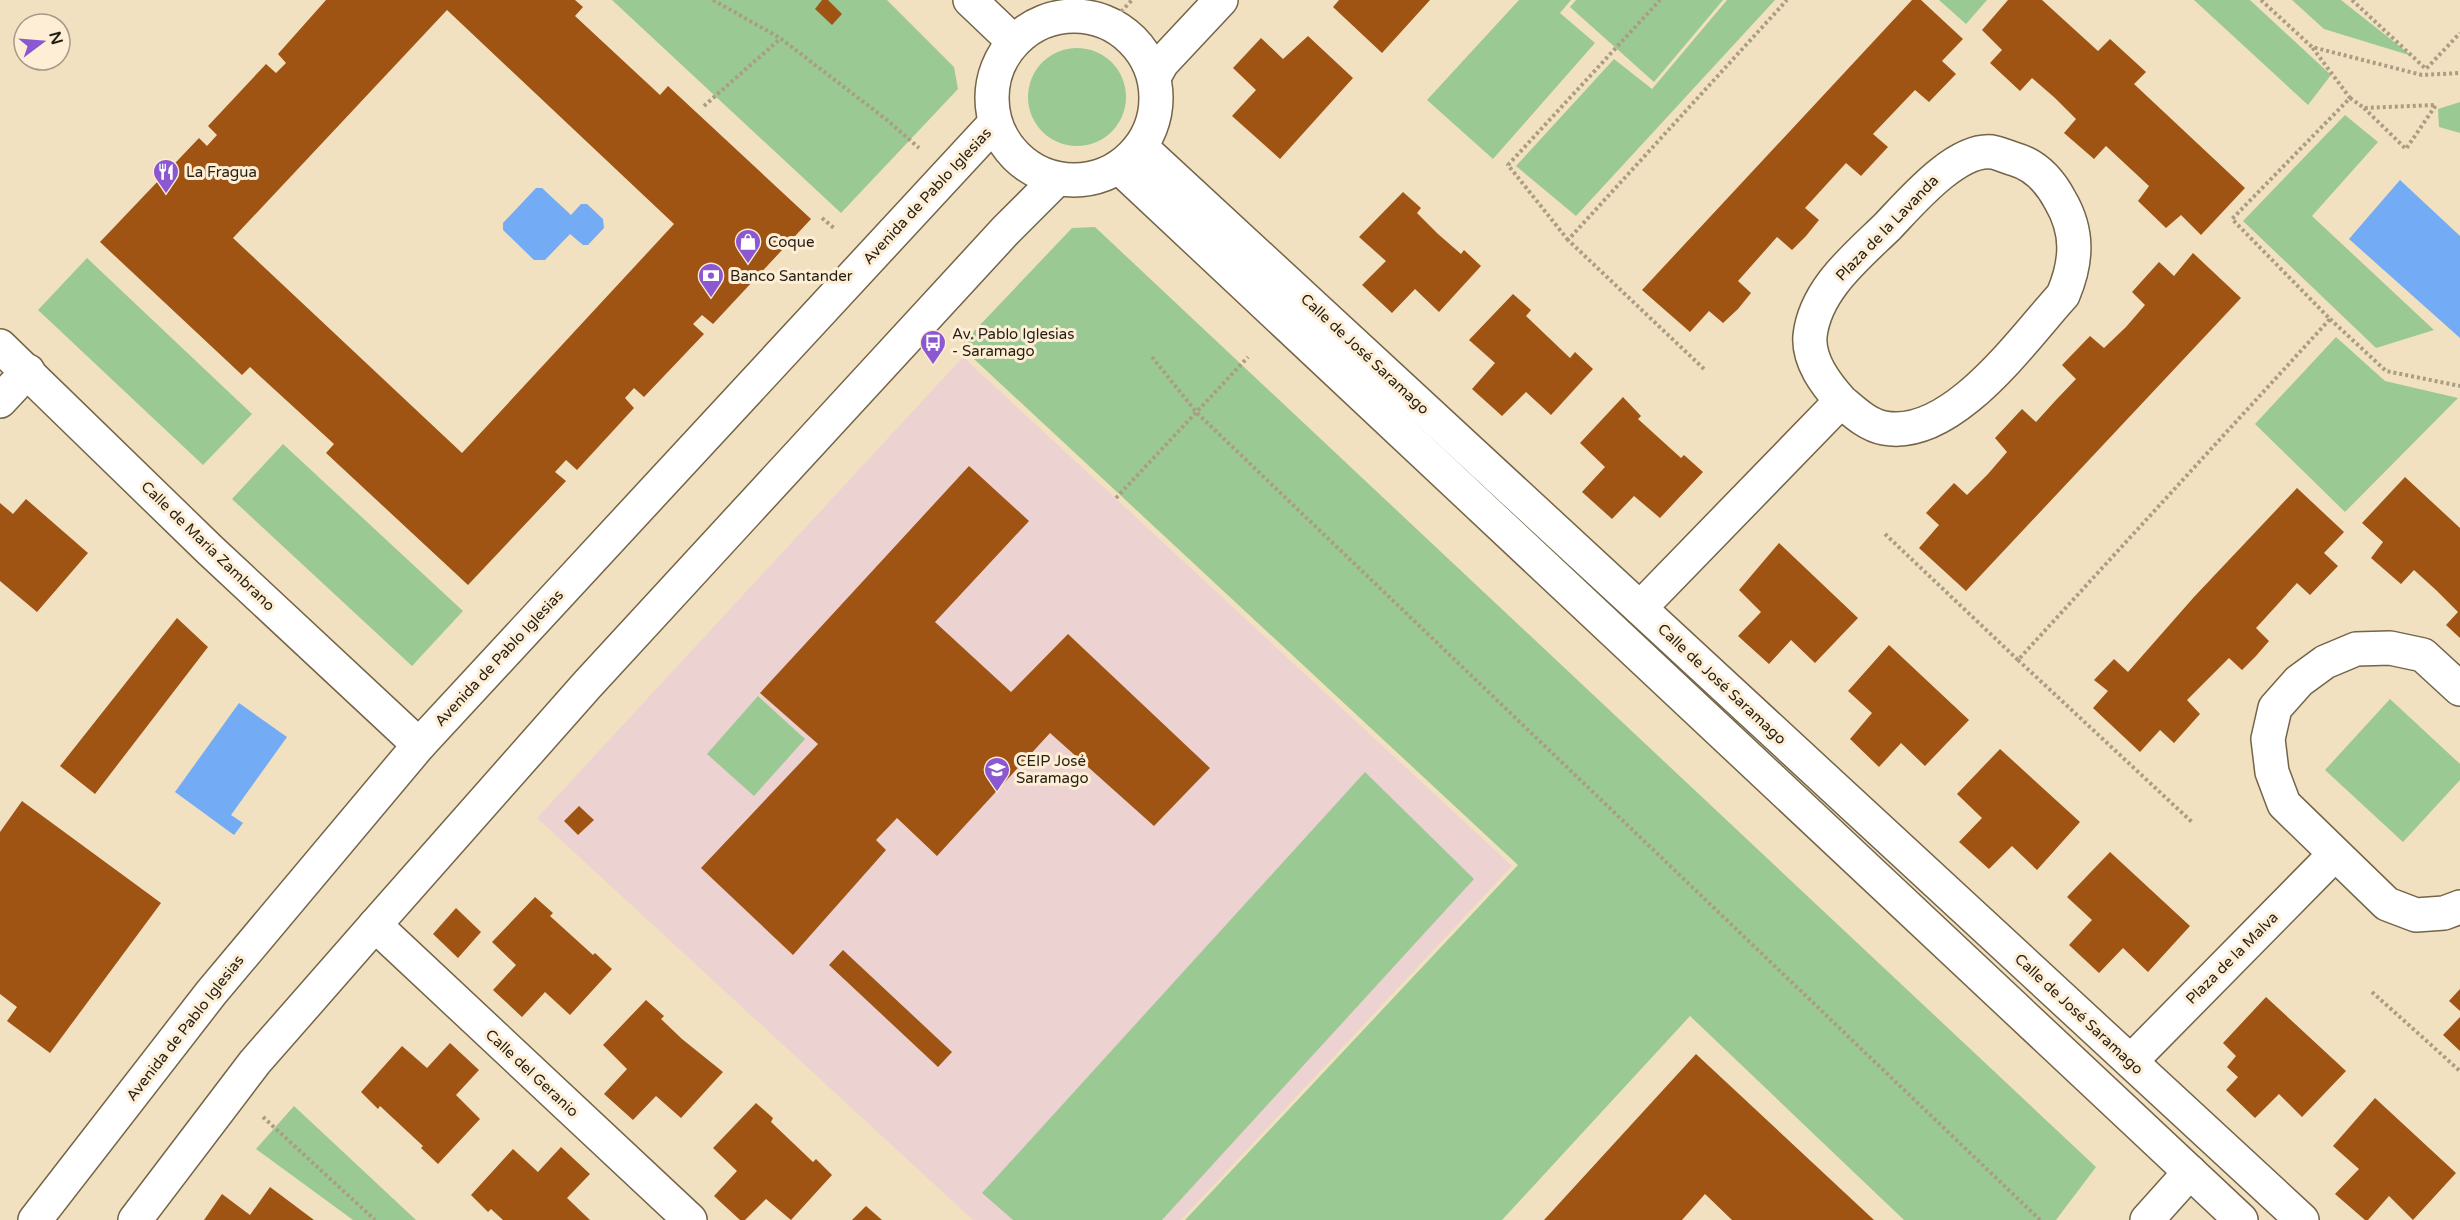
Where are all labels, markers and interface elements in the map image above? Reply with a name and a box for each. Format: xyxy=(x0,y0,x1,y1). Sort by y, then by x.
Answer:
north arrow xyxy=(12,12,72,72)
text: N xyxy=(44,29,67,47)
street label: Avenida de Pablo Iglesias xyxy=(859,124,995,268)
restaurant icon: La Fragua xyxy=(151,157,181,195)
place label: La Fragua xyxy=(186,163,257,181)
street label: Plaza de la Lavanda xyxy=(1832,171,1942,285)
shop icon: Coque xyxy=(733,227,763,265)
place label: Coque xyxy=(768,233,814,251)
bank icon: Banco Santander xyxy=(696,261,726,299)
place label: Banco Santander xyxy=(730,267,853,285)
street label: Calle de José Saramago xyxy=(1297,290,1433,418)
place label: Av. Pablo Iglesias - Saramago xyxy=(952,325,1074,360)
bus stop icon: Av. Pablo Iglesias - Saramago xyxy=(918,328,948,366)
street label: Calle de María Zambrano xyxy=(137,477,279,615)
street label: Avenida de Pablo Iglesias xyxy=(431,586,567,730)
street label: Calle de José Saramago xyxy=(1654,620,1790,748)
place label: CEIP José Saramago xyxy=(1016,752,1089,787)
school or university icon: CEIP José Saramago xyxy=(982,755,1012,793)
street label: Plaza de la Malva xyxy=(2182,908,2282,1008)
street label: Calle de José Saramago xyxy=(2011,950,2147,1078)
street label: Avenida de Pablo Iglesias xyxy=(122,951,248,1105)
street label: Calle del Geranio xyxy=(482,1025,582,1121)

